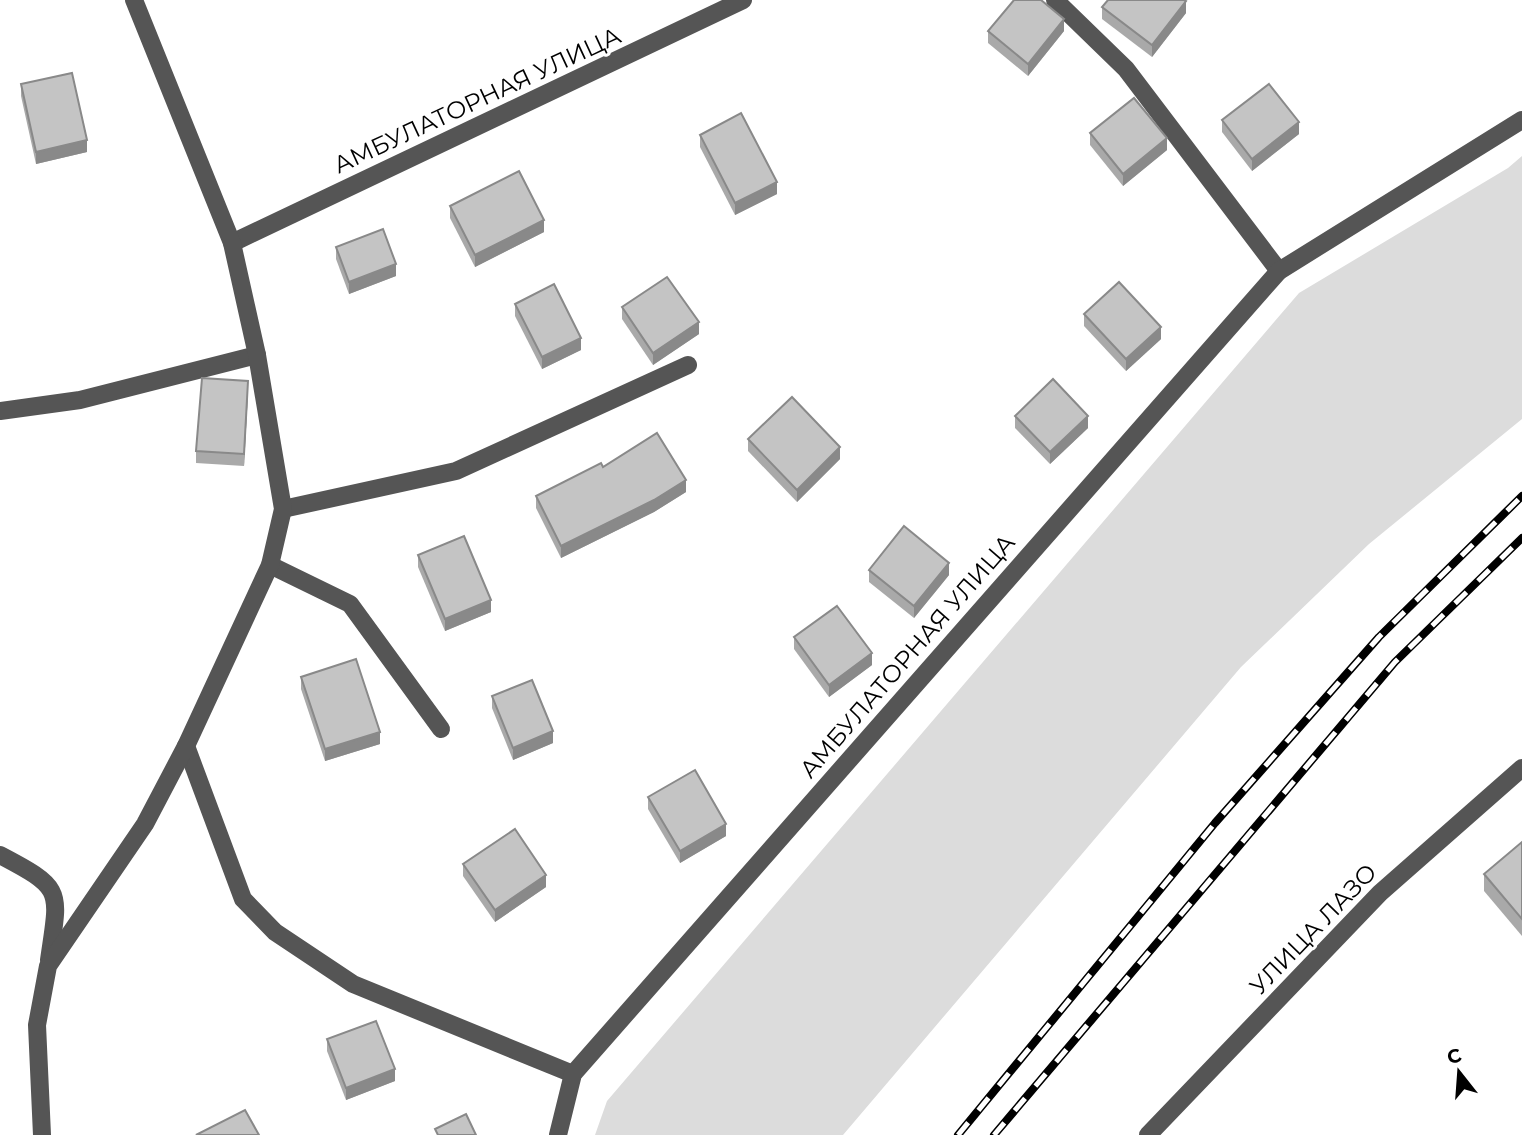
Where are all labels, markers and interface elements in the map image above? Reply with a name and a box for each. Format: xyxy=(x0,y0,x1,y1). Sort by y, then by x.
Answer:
street label: АМБУЛАТОРНАЯ УЛИЦА xyxy=(329,21,625,179)
street label: АМБУЛАТОРНАЯ УЛИЦА xyxy=(793,528,1021,784)
street label: УЛИЦА ЛАЗО xyxy=(1243,858,1383,1000)
north arrow xyxy=(1424,1037,1494,1107)
text: С xyxy=(1444,1043,1464,1069)

